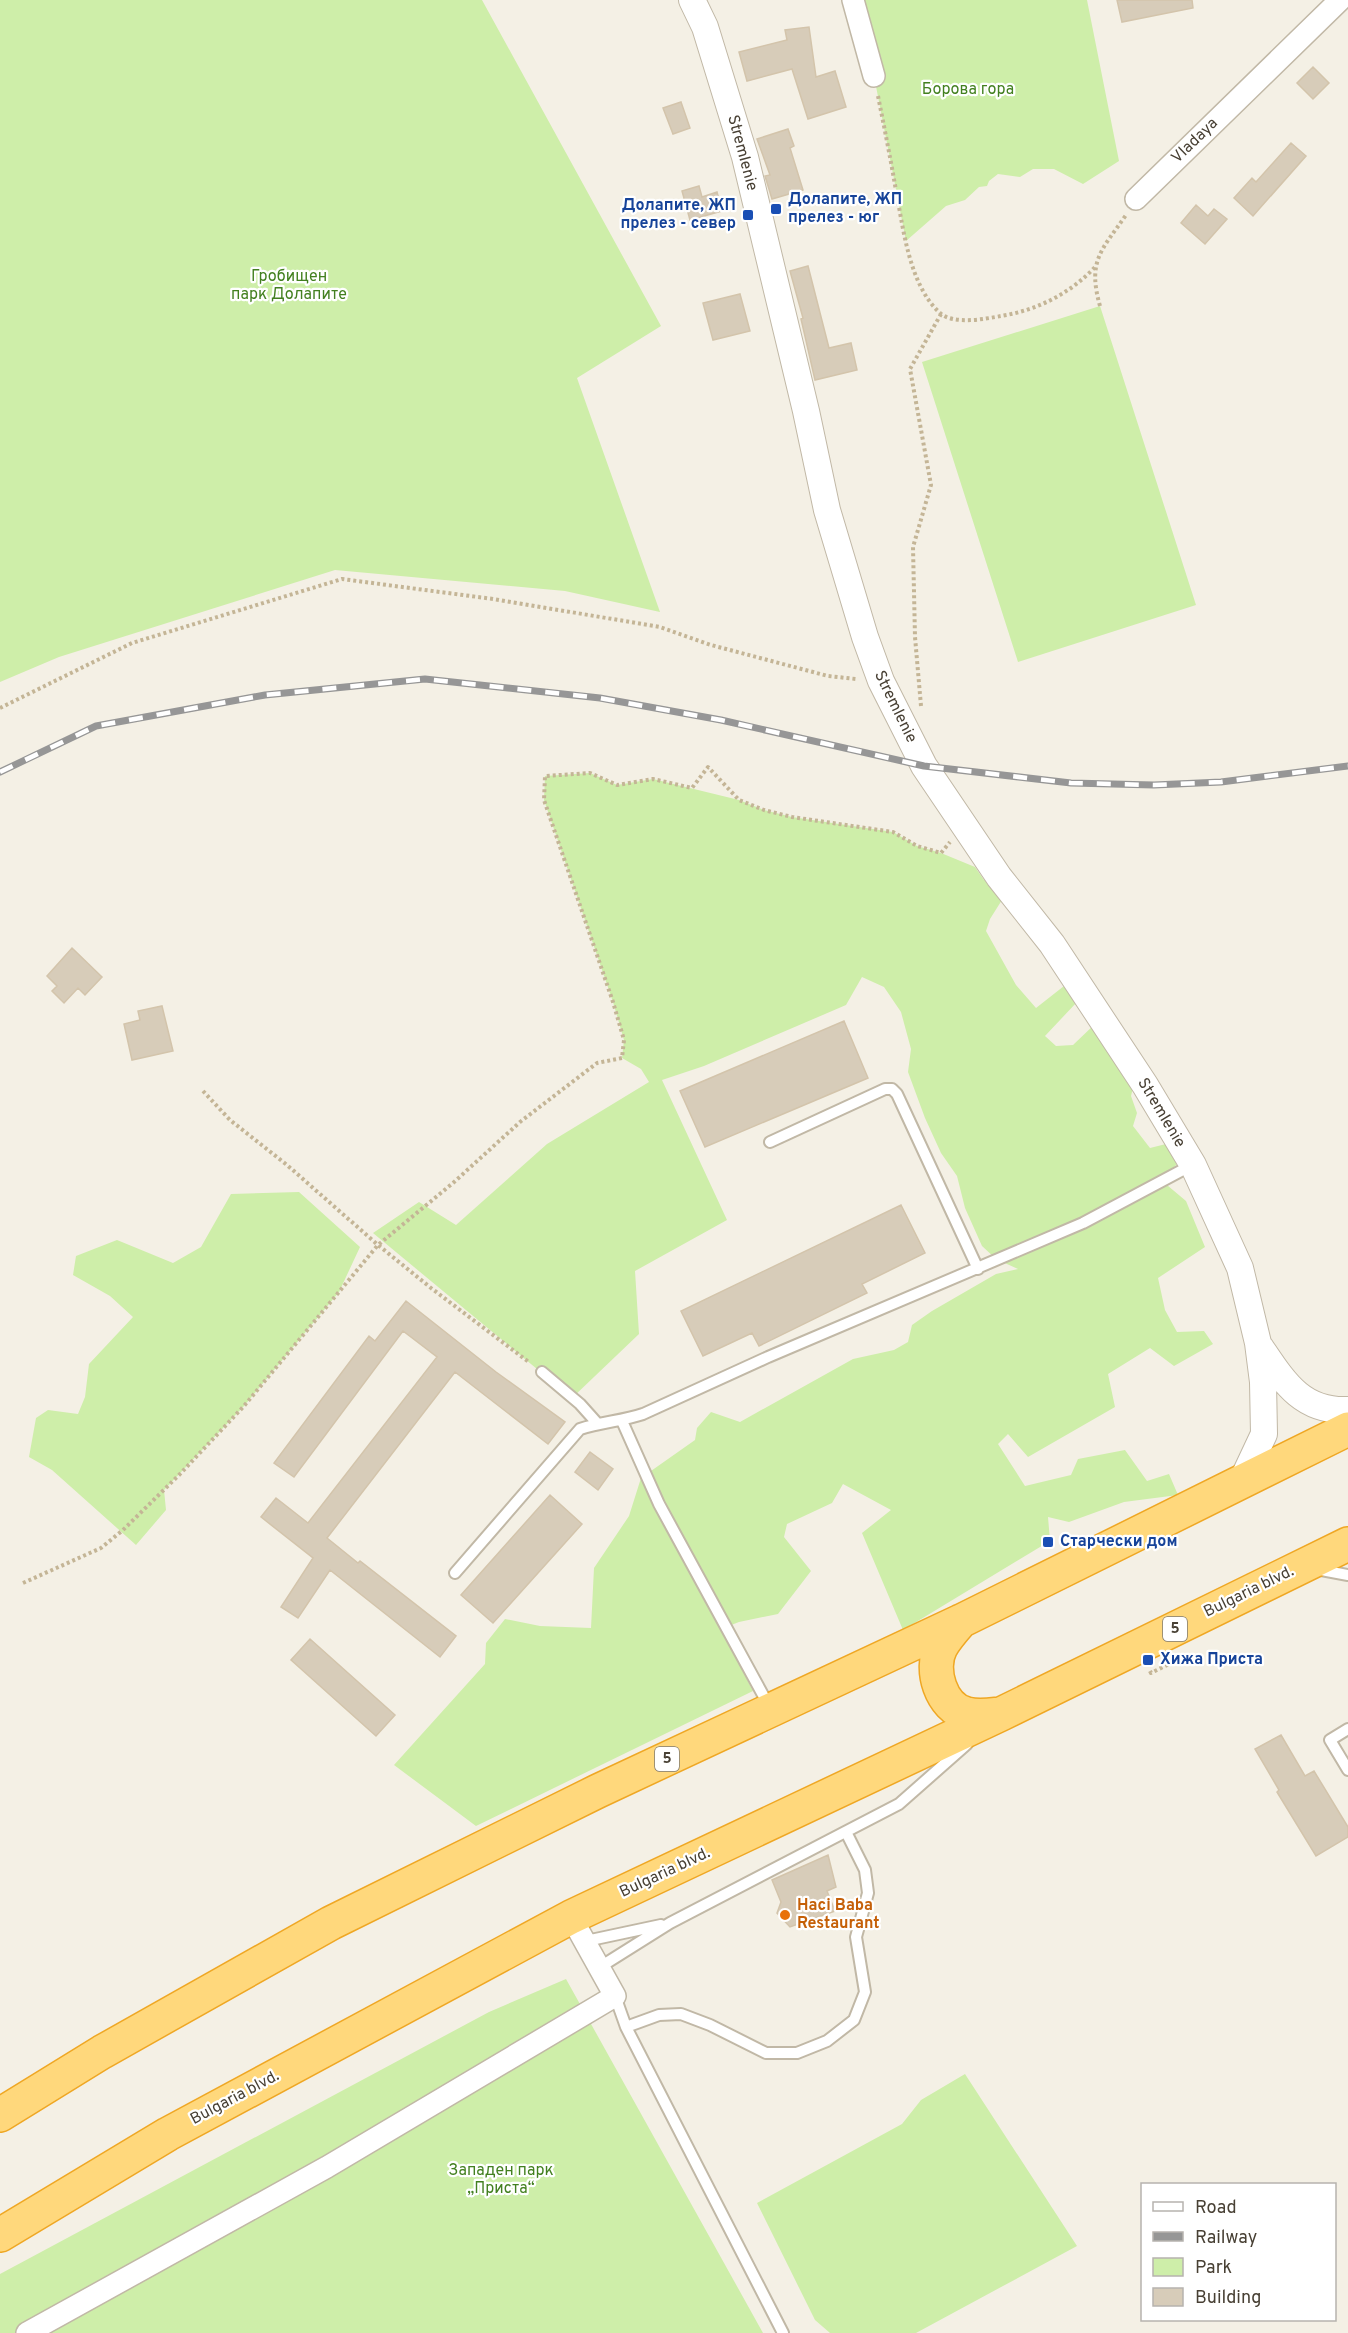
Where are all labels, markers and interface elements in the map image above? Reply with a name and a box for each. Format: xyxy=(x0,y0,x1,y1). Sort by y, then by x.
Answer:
park label: Борова гора xyxy=(922,80,1014,100)
street label: Stremlenie xyxy=(722,113,762,193)
street label: Vladaya xyxy=(1167,114,1223,168)
place label: Долапите, ЖП прелез - юг xyxy=(788,190,902,228)
place label: Долапите, ЖП прелез - север xyxy=(620,196,736,234)
marker: Долапите, ЖП прелез - юг xyxy=(769,202,783,216)
marker: Долапите, ЖП прелез - север xyxy=(741,208,755,222)
park label: Гробищен парк Долапите xyxy=(231,267,347,305)
street label: Stremlenie xyxy=(869,668,921,746)
street label: Stremlenie xyxy=(1132,1075,1190,1151)
place label: Старчески дом xyxy=(1060,1532,1178,1552)
marker: Старчески дом xyxy=(1041,1535,1055,1549)
street label: Bulgaria blvd. xyxy=(1201,1562,1297,1622)
road number: 5 xyxy=(1163,1617,1187,1641)
place label: Хижа Приста xyxy=(1160,1650,1263,1670)
marker: Хижа Приста xyxy=(1141,1653,1155,1667)
road number: 5 xyxy=(655,1747,679,1771)
street label: Bulgaria blvd. xyxy=(616,1843,714,1903)
place label: Haci Baba Restaurant xyxy=(797,1896,880,1934)
marker: Haci Baba Restaurant xyxy=(778,1908,792,1922)
street label: Bulgaria blvd. xyxy=(187,2066,283,2130)
park label: Западен парк „Приста“ xyxy=(448,2161,554,2199)
legend xyxy=(1141,2183,1336,2321)
text: Road xyxy=(1195,2197,1237,2220)
text: Railway xyxy=(1195,2227,1257,2250)
text: Park xyxy=(1195,2257,1232,2280)
text: Building xyxy=(1195,2287,1261,2310)

